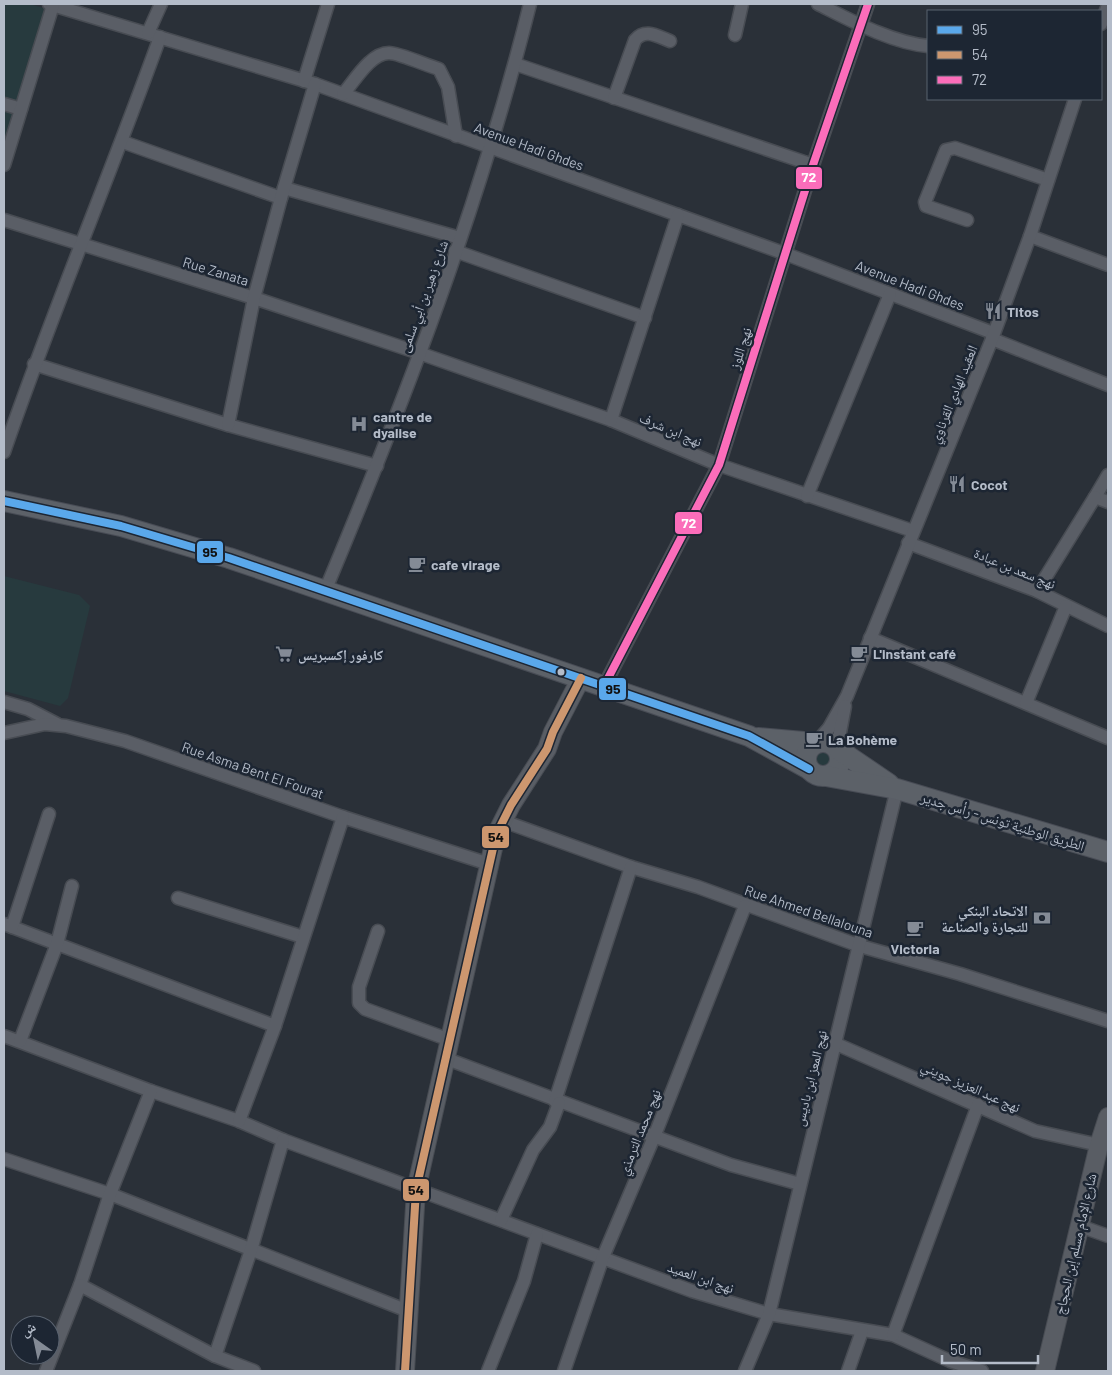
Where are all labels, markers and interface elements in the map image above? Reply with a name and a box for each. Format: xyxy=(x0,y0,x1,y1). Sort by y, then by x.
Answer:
legend xyxy=(927,10,1102,100)
text: 95 xyxy=(972,20,988,38)
text: 54 xyxy=(972,45,988,63)
text: 72 xyxy=(972,70,987,88)
street label: Avenue Hadi Ghdes xyxy=(472,118,586,174)
line badge: 72 xyxy=(795,166,823,190)
text: 72 xyxy=(802,168,817,185)
street label: شارع زهير بن أبي سلمى xyxy=(395,238,454,356)
street label: Rue Zanata xyxy=(181,253,251,289)
street label: Avenue Hadi Ghdes xyxy=(853,256,967,314)
restaurant icon: Titos xyxy=(983,301,1003,321)
place label: Titos xyxy=(1007,303,1039,320)
street label: نهج اللوز xyxy=(725,325,757,373)
street label: العقيد الهادي القرناوي xyxy=(926,342,984,447)
place label: cantre de dyalise xyxy=(373,408,432,441)
street label: نهج ابن شرف xyxy=(636,408,705,452)
hospital icon: cantre de dyalise xyxy=(349,414,369,434)
restaurant icon: Cocot xyxy=(947,474,967,494)
place label: Cocot xyxy=(971,476,1008,493)
line badge: 72 xyxy=(674,511,703,535)
text: 72 xyxy=(682,514,697,531)
line badge: 95 xyxy=(196,540,224,564)
text: 95 xyxy=(203,543,218,560)
street label: نهج سعد بن عبادة xyxy=(971,544,1059,594)
cafe icon: cafe virage xyxy=(407,554,427,574)
place label: cafe virage xyxy=(431,556,500,573)
cafe icon: L'instant café xyxy=(849,643,869,663)
supermarket icon: كارفور إكسبريس xyxy=(274,644,294,664)
place label: L'instant café xyxy=(873,645,956,662)
place label: كارفور إكسبريس xyxy=(298,646,383,664)
unlabelled marker xyxy=(556,667,566,677)
line badge: 95 xyxy=(598,677,627,701)
text: 95 xyxy=(606,680,621,697)
cafe icon: La Bohème xyxy=(804,729,824,749)
place label: La Bohème xyxy=(828,731,898,748)
street label: Rue Asma Bent El Fourat xyxy=(180,738,326,802)
street label: الطريق الوطنية تونس - رأس جدير xyxy=(918,788,1087,856)
line badge: 54 xyxy=(481,825,510,849)
text: 54 xyxy=(488,828,504,845)
street label: Rue Ahmed Bellalouna xyxy=(743,881,875,941)
place label: الاتحاد البنكي للتجارة والصناعة xyxy=(942,902,1028,935)
bank icon: الاتحاد البنكي للتجارة والصناعة xyxy=(1032,908,1052,928)
cafe icon: Victoria xyxy=(905,918,925,938)
place label: Victoria xyxy=(890,940,940,957)
street label: نهج المعز ابن باديس xyxy=(790,1028,832,1128)
street label: نهج عبد العزيز جويني xyxy=(917,1056,1023,1119)
street label: نهج محمد الترمذي xyxy=(614,1087,667,1179)
street label: شارع اﻹمام مسلم إبن الحجاج xyxy=(1050,1172,1101,1317)
line badge: 54 xyxy=(402,1178,430,1202)
text: 54 xyxy=(408,1181,424,1198)
street label: نهج ابن العميد xyxy=(665,1258,737,1298)
north arrow xyxy=(10,1315,60,1365)
text: ش xyxy=(17,1317,39,1341)
scale bar xyxy=(942,1332,1038,1364)
text: 50 m xyxy=(950,1340,982,1358)

